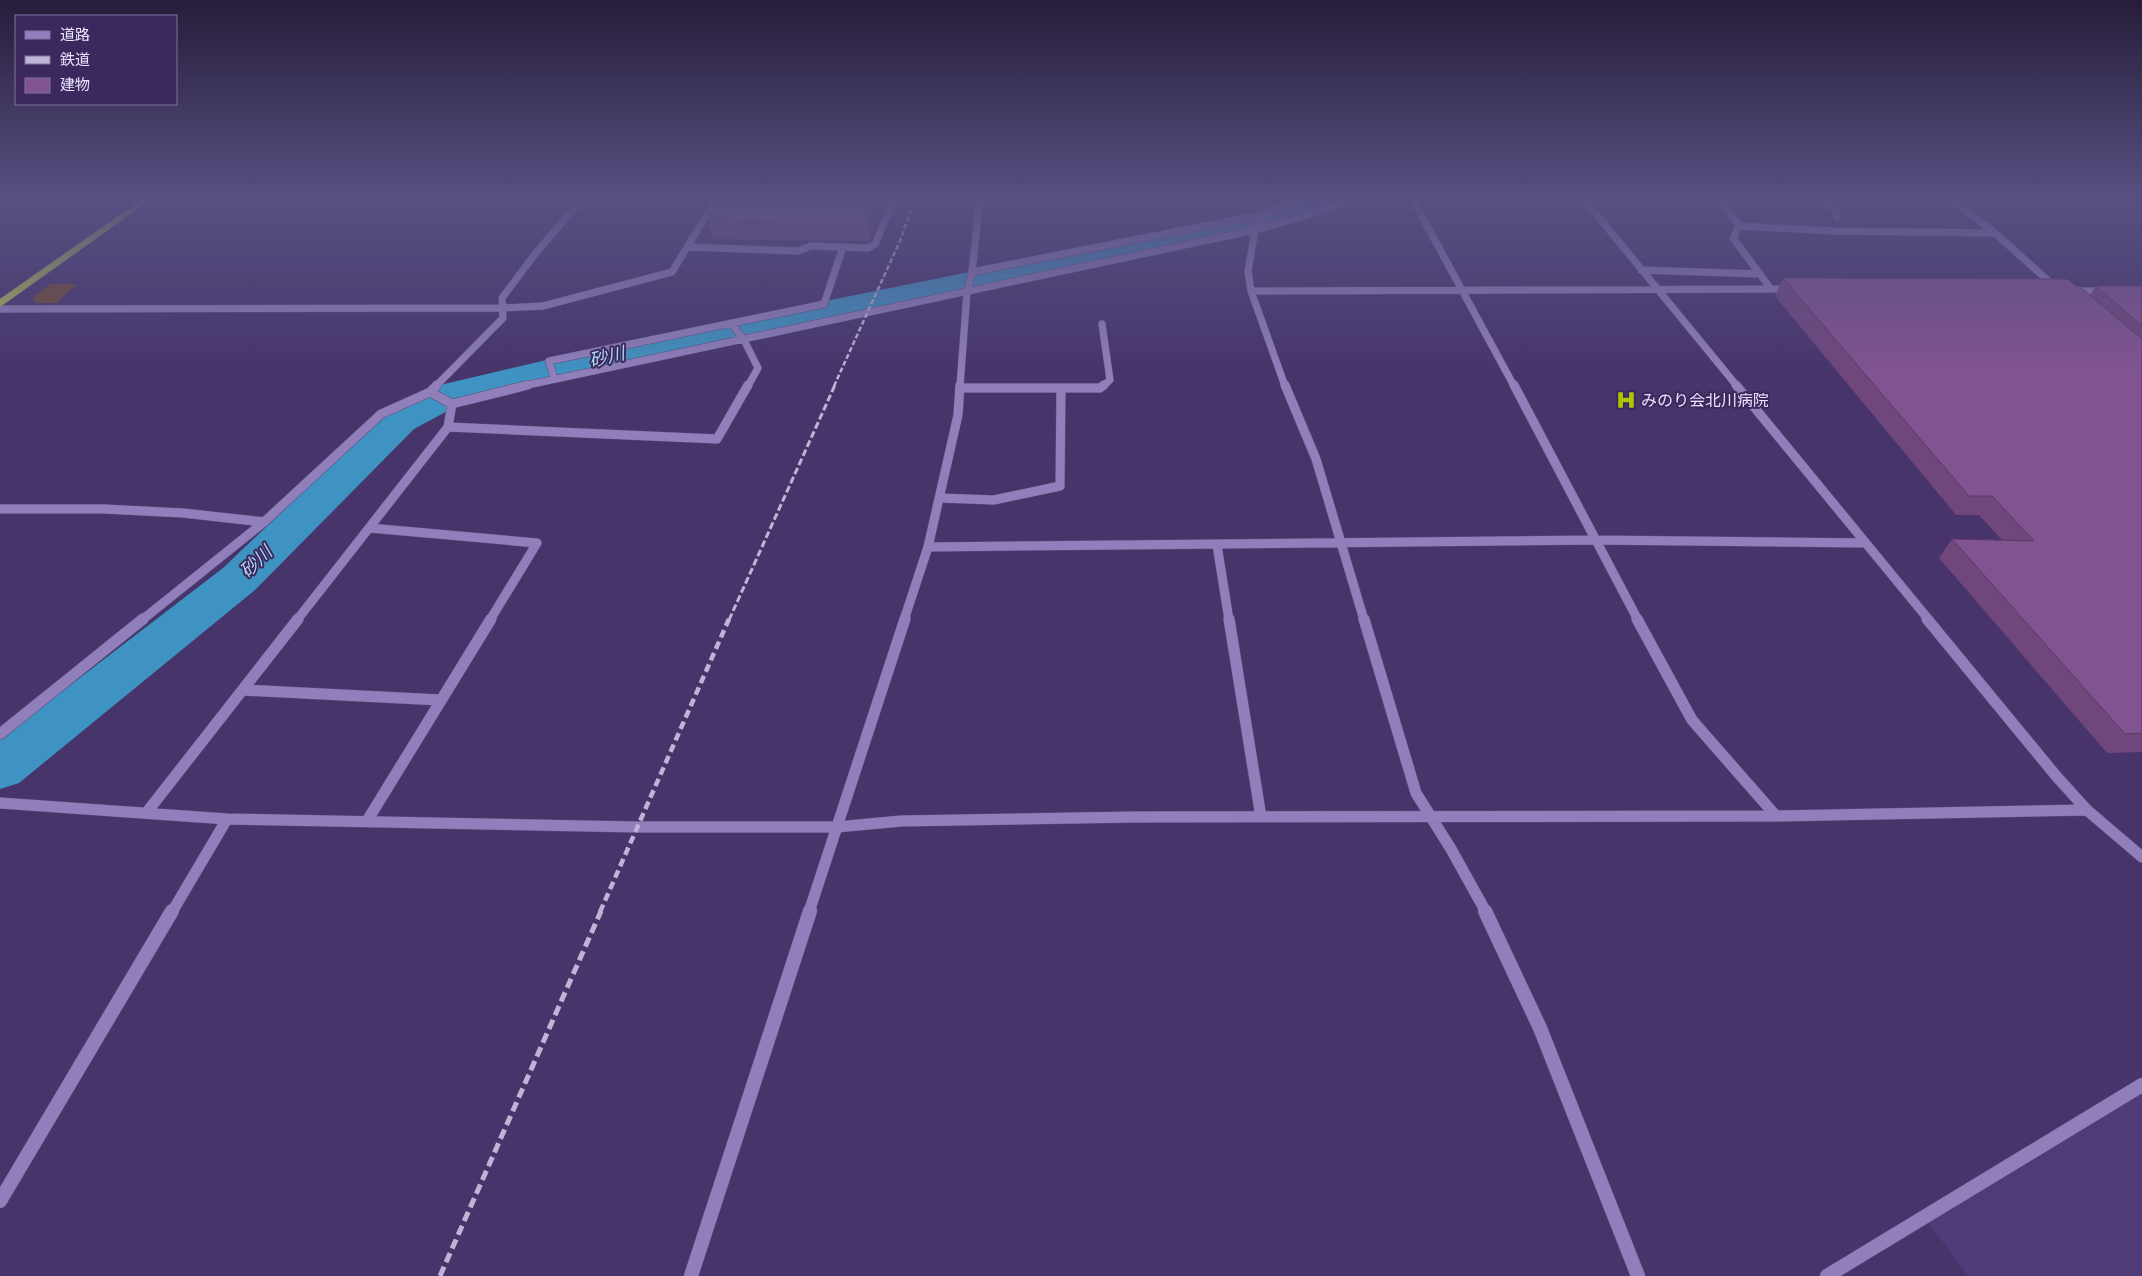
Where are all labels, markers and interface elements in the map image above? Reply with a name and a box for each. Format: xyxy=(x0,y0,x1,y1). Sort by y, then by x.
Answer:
legend xyxy=(15,15,178,105)
text: 道路 xyxy=(60,25,90,44)
text: 鉄道 xyxy=(60,50,90,69)
text: 建物 xyxy=(60,75,90,94)
water label: 砂川 xyxy=(587,341,629,372)
hospital icon: みのり会北川病院 xyxy=(1615,389,1637,411)
place label: みのり会北川病院 xyxy=(1641,390,1769,410)
water label: 砂川 xyxy=(235,539,278,582)

